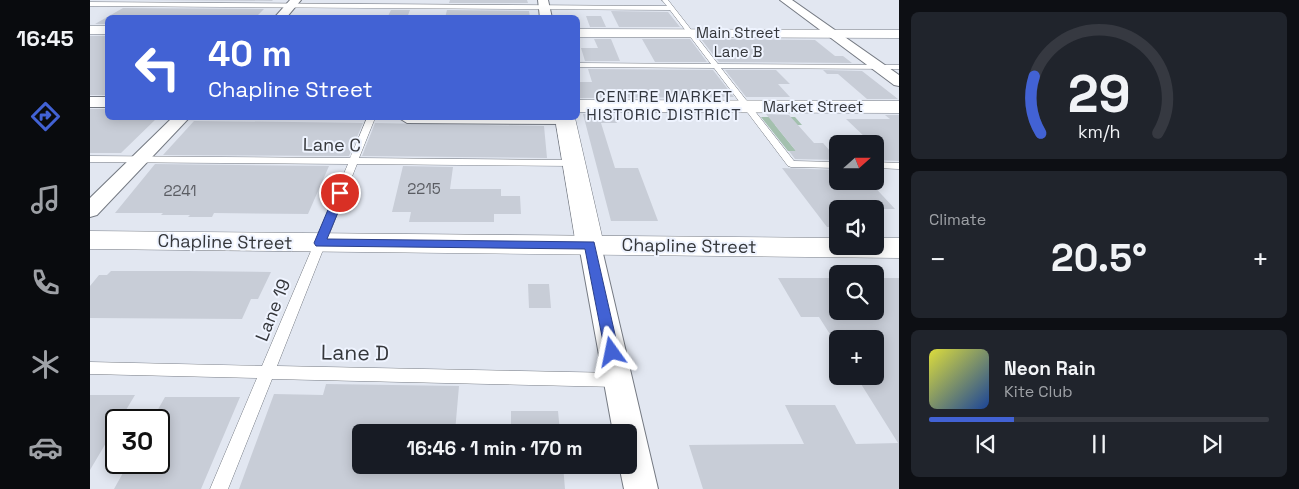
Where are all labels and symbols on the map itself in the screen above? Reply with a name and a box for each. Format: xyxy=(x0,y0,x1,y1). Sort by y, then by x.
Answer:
street label: Main Street xyxy=(696,23,780,42)
street label: Lane B xyxy=(714,42,762,61)
district label: CENTRE MARKET HISTORIC DISTRICT xyxy=(586,86,742,125)
street label: Market Street xyxy=(763,97,863,116)
street label: Lane C xyxy=(303,132,361,157)
north arrow xyxy=(829,135,884,190)
pin xyxy=(319,172,361,214)
house number: 2215 xyxy=(407,179,441,198)
house number: 2241 xyxy=(164,181,196,200)
street label: Chapline Street xyxy=(157,229,293,254)
street label: Chapline Street xyxy=(621,233,757,258)
street label: Lane 19 xyxy=(250,275,295,344)
position arrow xyxy=(585,325,637,377)
street label: Lane D xyxy=(321,338,389,367)
speed limit sign: 30 xyxy=(105,409,170,474)

